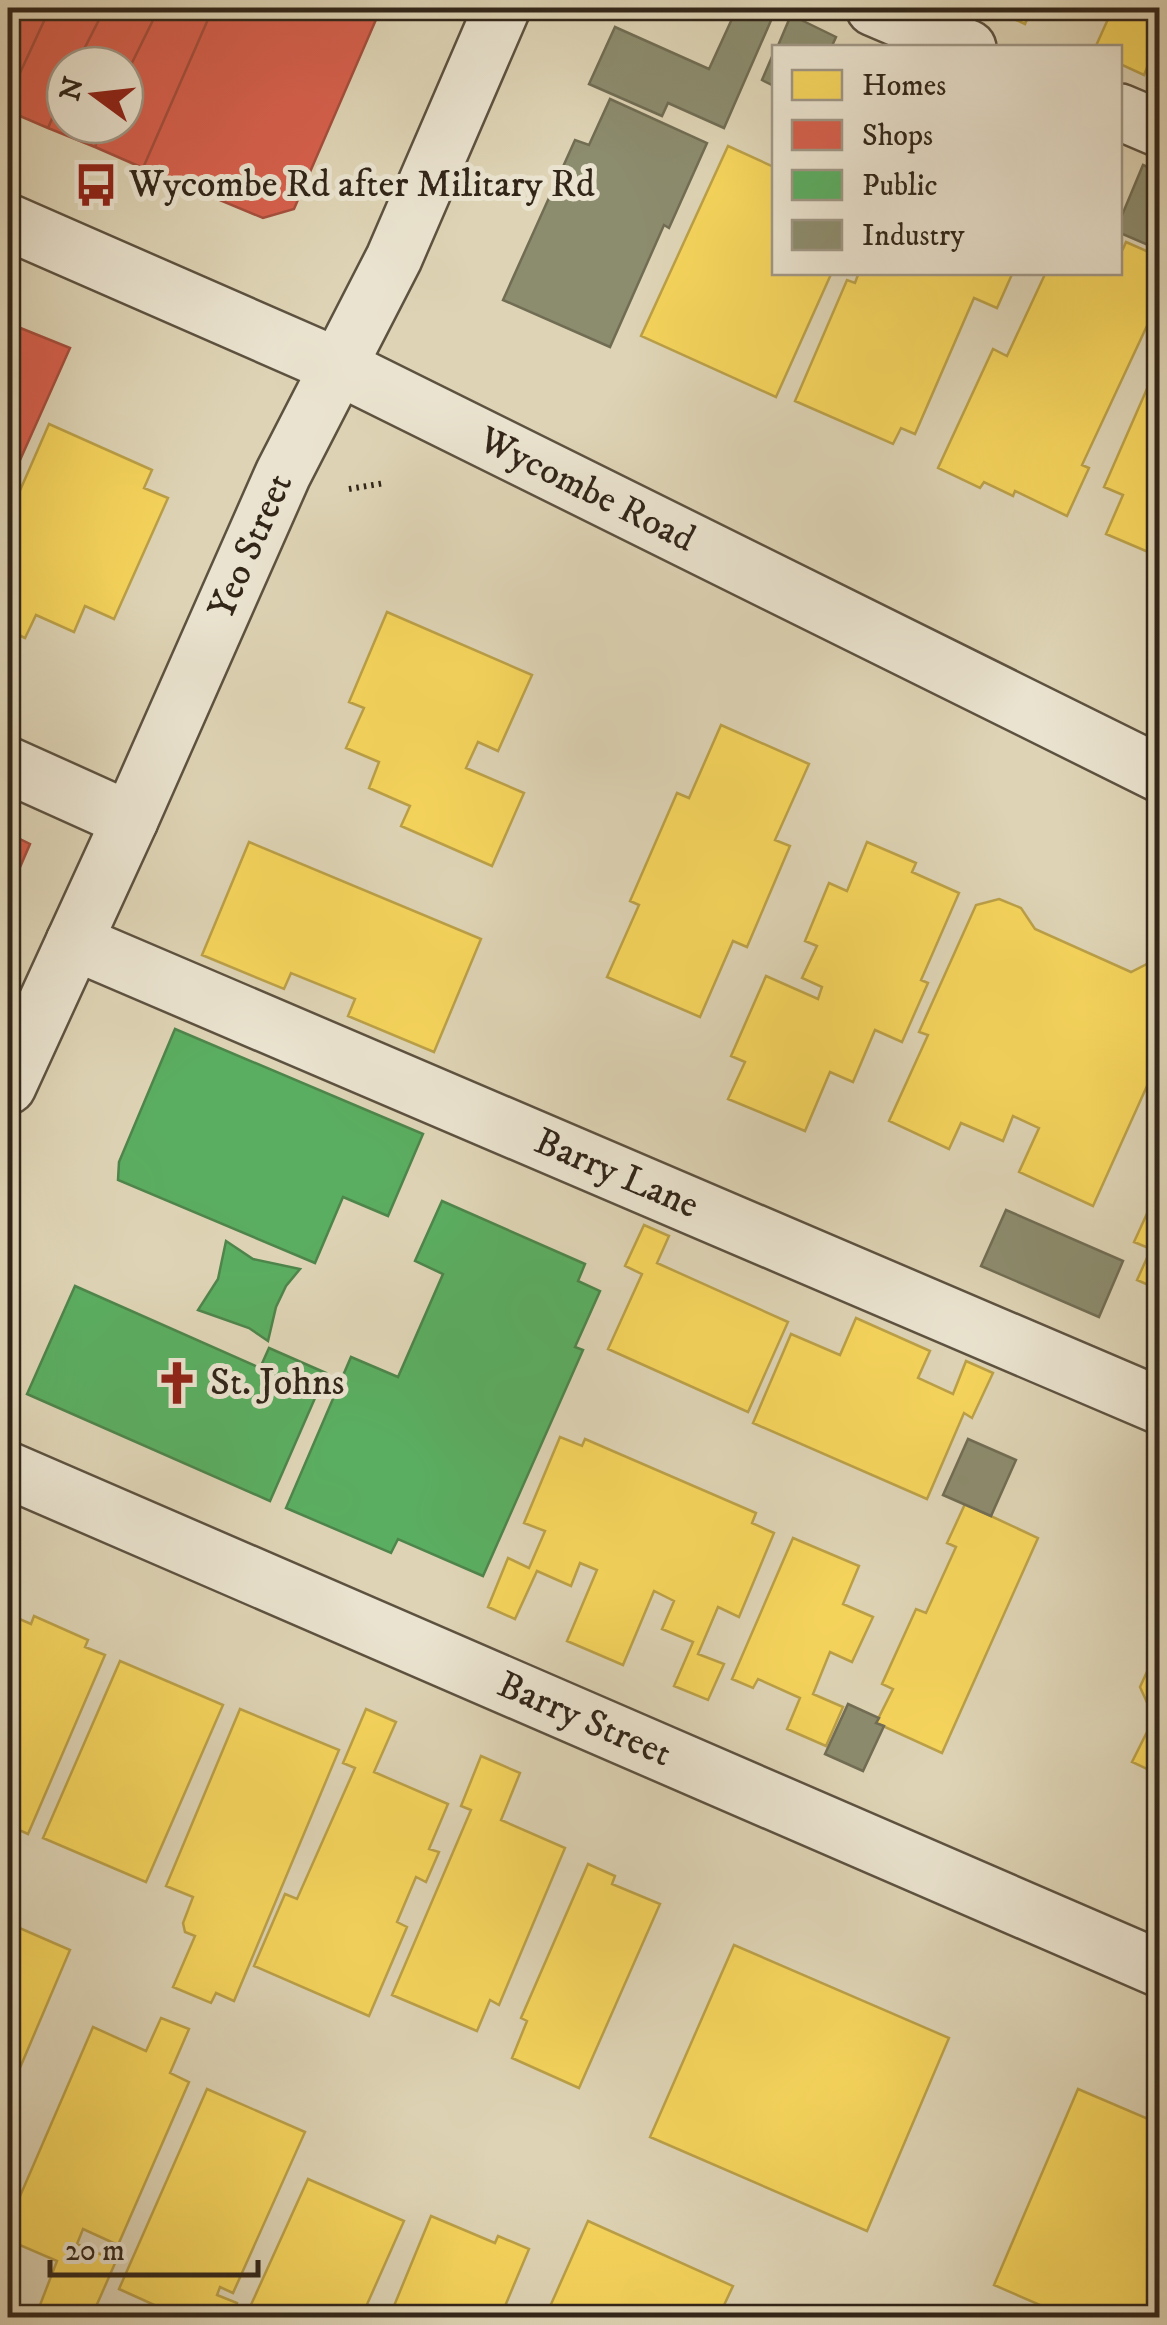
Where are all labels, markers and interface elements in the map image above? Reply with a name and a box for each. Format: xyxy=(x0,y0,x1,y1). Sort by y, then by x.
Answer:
north arrow xyxy=(45,45,145,145)
legend xyxy=(772,45,1122,275)
text: Homes xyxy=(862,68,946,105)
text: N xyxy=(52,73,92,105)
text: Shops xyxy=(862,118,933,155)
bus stop icon: Wycombe Rd after Military Rd xyxy=(72,161,120,209)
place label: Wycombe Rd after Military Rd xyxy=(128,161,595,209)
text: Public xyxy=(862,168,938,205)
text: Industry xyxy=(862,218,965,255)
street label: Wycombe Road xyxy=(470,416,703,564)
street label: Yeo Street xyxy=(198,466,304,626)
street label: Barry Lane xyxy=(527,1118,706,1230)
church icon: St. Johns xyxy=(153,1359,201,1407)
place label: St. Johns xyxy=(210,1359,344,1407)
street label: Barry Street xyxy=(490,1661,678,1778)
scale bar xyxy=(50,2215,258,2277)
text: 20 m xyxy=(65,2233,125,2270)

